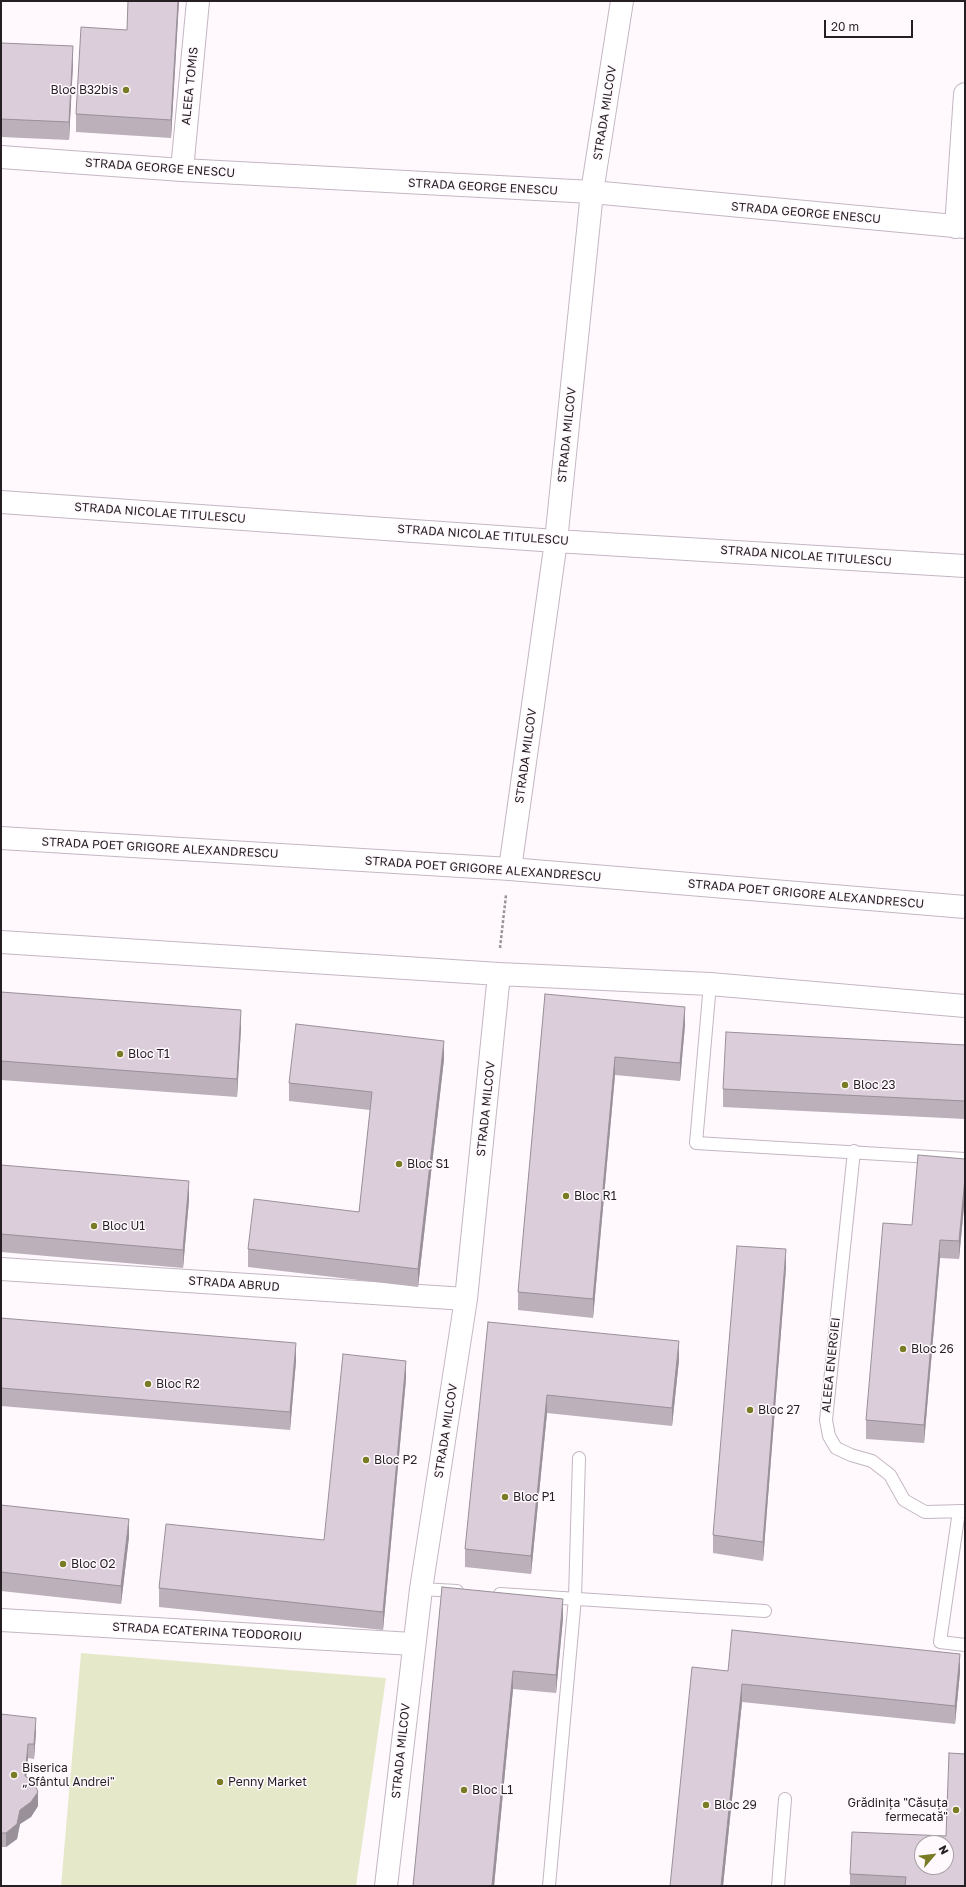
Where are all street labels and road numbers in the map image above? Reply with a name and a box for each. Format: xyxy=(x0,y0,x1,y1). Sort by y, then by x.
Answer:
street label: ALEEA TOMIS xyxy=(179,46,201,126)
street label: STRADA MILCOV xyxy=(590,65,620,161)
street label: STRADA GEORGE ENESCU xyxy=(85,156,235,180)
street label: STRADA GEORGE ENESCU xyxy=(408,176,558,198)
street label: STRADA GEORGE ENESCU xyxy=(731,199,881,227)
street label: STRADA MILCOV xyxy=(555,387,579,483)
street label: STRADA NICOLAE TITULESCU xyxy=(74,500,246,526)
street label: STRADA NICOLAE TITULESCU xyxy=(397,522,569,548)
street label: STRADA NICOLAE TITULESCU xyxy=(720,543,892,569)
street label: STRADA MILCOV xyxy=(512,708,540,804)
street label: STRADA POET GRIGORE ALEXANDRESCU xyxy=(41,835,279,861)
street label: STRADA POET GRIGORE ALEXANDRESCU xyxy=(364,854,602,884)
street label: STRADA POET GRIGORE ALEXANDRESCU xyxy=(687,876,925,912)
street label: STRADA MILCOV xyxy=(474,1061,498,1157)
street label: STRADA ABRUD xyxy=(188,1274,280,1294)
street label: ALEEA ENERGIEI xyxy=(819,1317,843,1413)
street label: STRADA MILCOV xyxy=(431,1383,461,1479)
street label: STRADA ECATERINA TEODOROIU xyxy=(112,1620,302,1644)
street label: STRADA MILCOV xyxy=(389,1703,413,1799)

